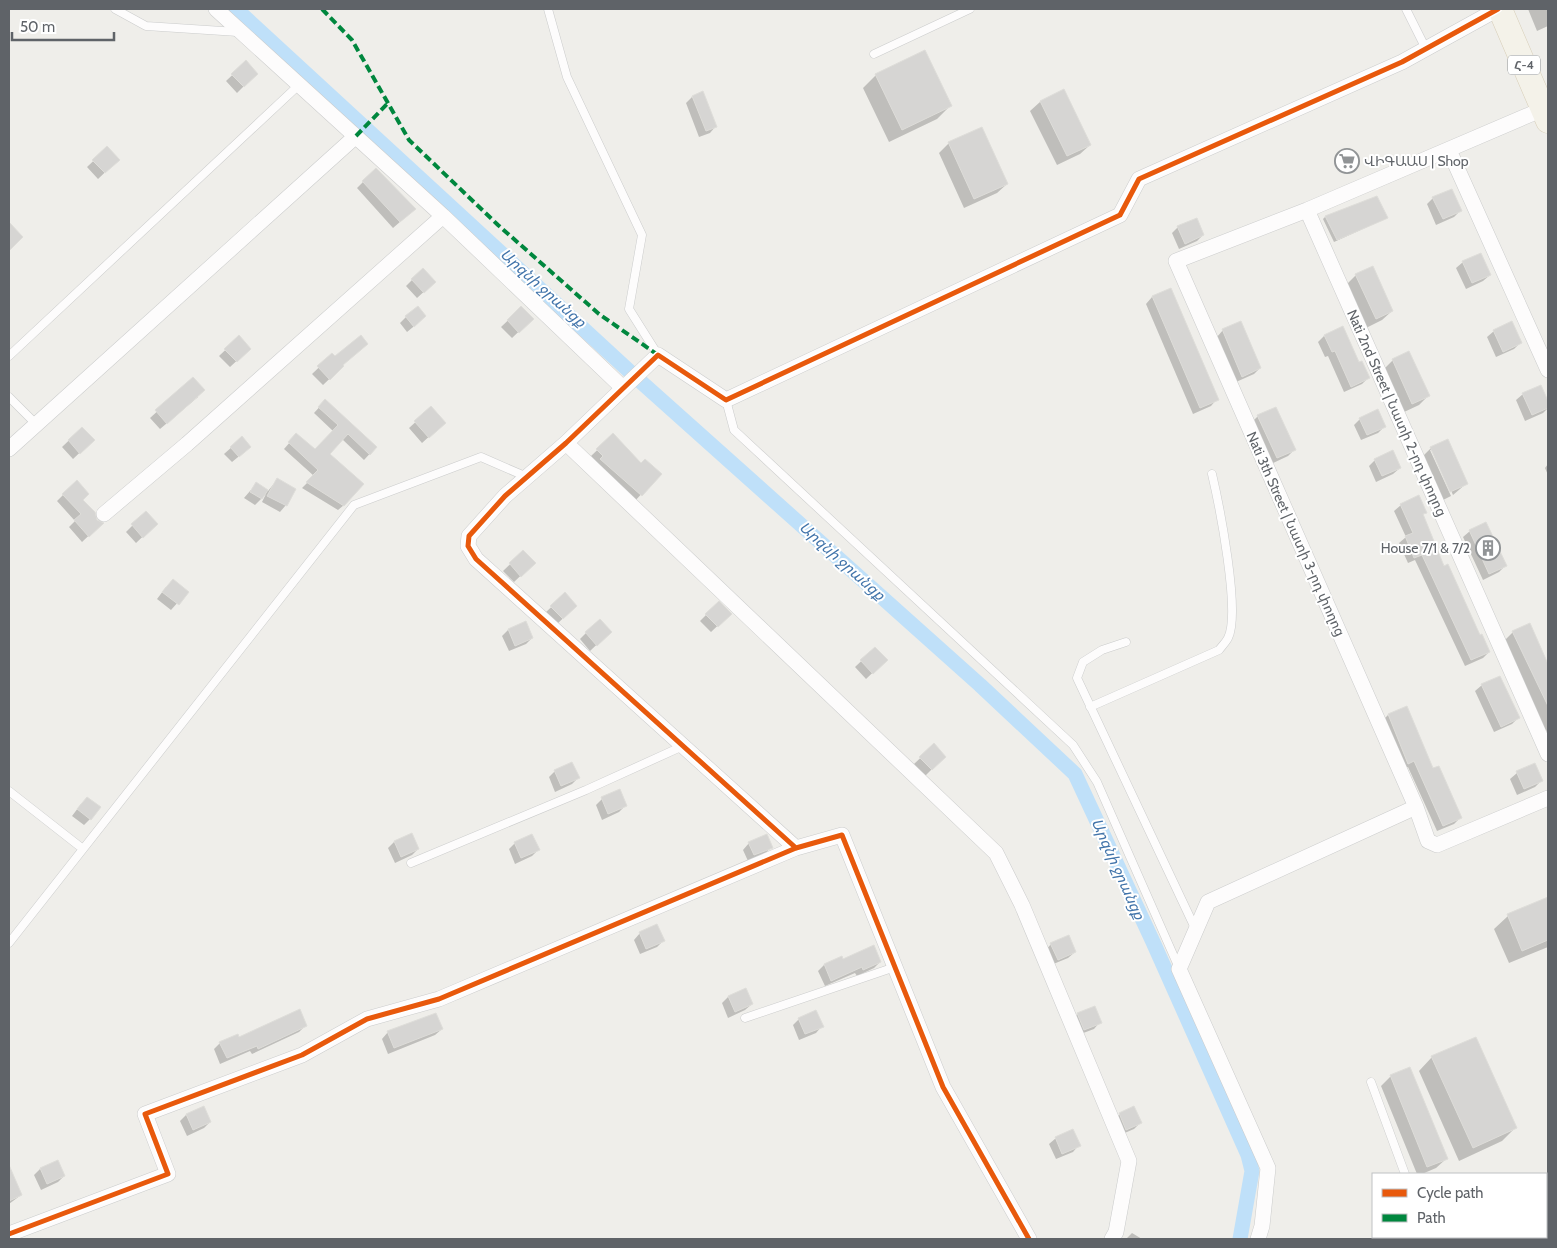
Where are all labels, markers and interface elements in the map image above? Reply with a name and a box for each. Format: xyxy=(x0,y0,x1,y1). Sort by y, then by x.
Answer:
scale bar xyxy=(12,10,115,42)
text: 50 m xyxy=(20,18,55,36)
road number: Հ-4 xyxy=(1508,56,1540,74)
supermarket icon: ՎԻԳԱԱՍ | Shop xyxy=(1334,148,1360,174)
place label: ՎԻԳԱԱՍ | Shop xyxy=(1364,152,1469,170)
water label: Արզնի ջրանցք xyxy=(497,245,590,332)
street label: Nati 2nd Street | Նատի 2-րդ փողոց xyxy=(1343,307,1451,519)
street label: Nati 3th Street | Նատի 3-րդ փողոց xyxy=(1243,429,1349,639)
water label: Արզնի ջրանցք xyxy=(796,518,889,605)
building icon: House 7/1 & 7/2 xyxy=(1475,535,1501,561)
place label: House 7/1 & 7/2 xyxy=(1381,539,1470,557)
water label: Արզնի ջրանցք xyxy=(1088,816,1149,923)
legend xyxy=(1372,1173,1547,1238)
text: Cycle path xyxy=(1417,1184,1483,1202)
text: Path xyxy=(1417,1209,1446,1227)

